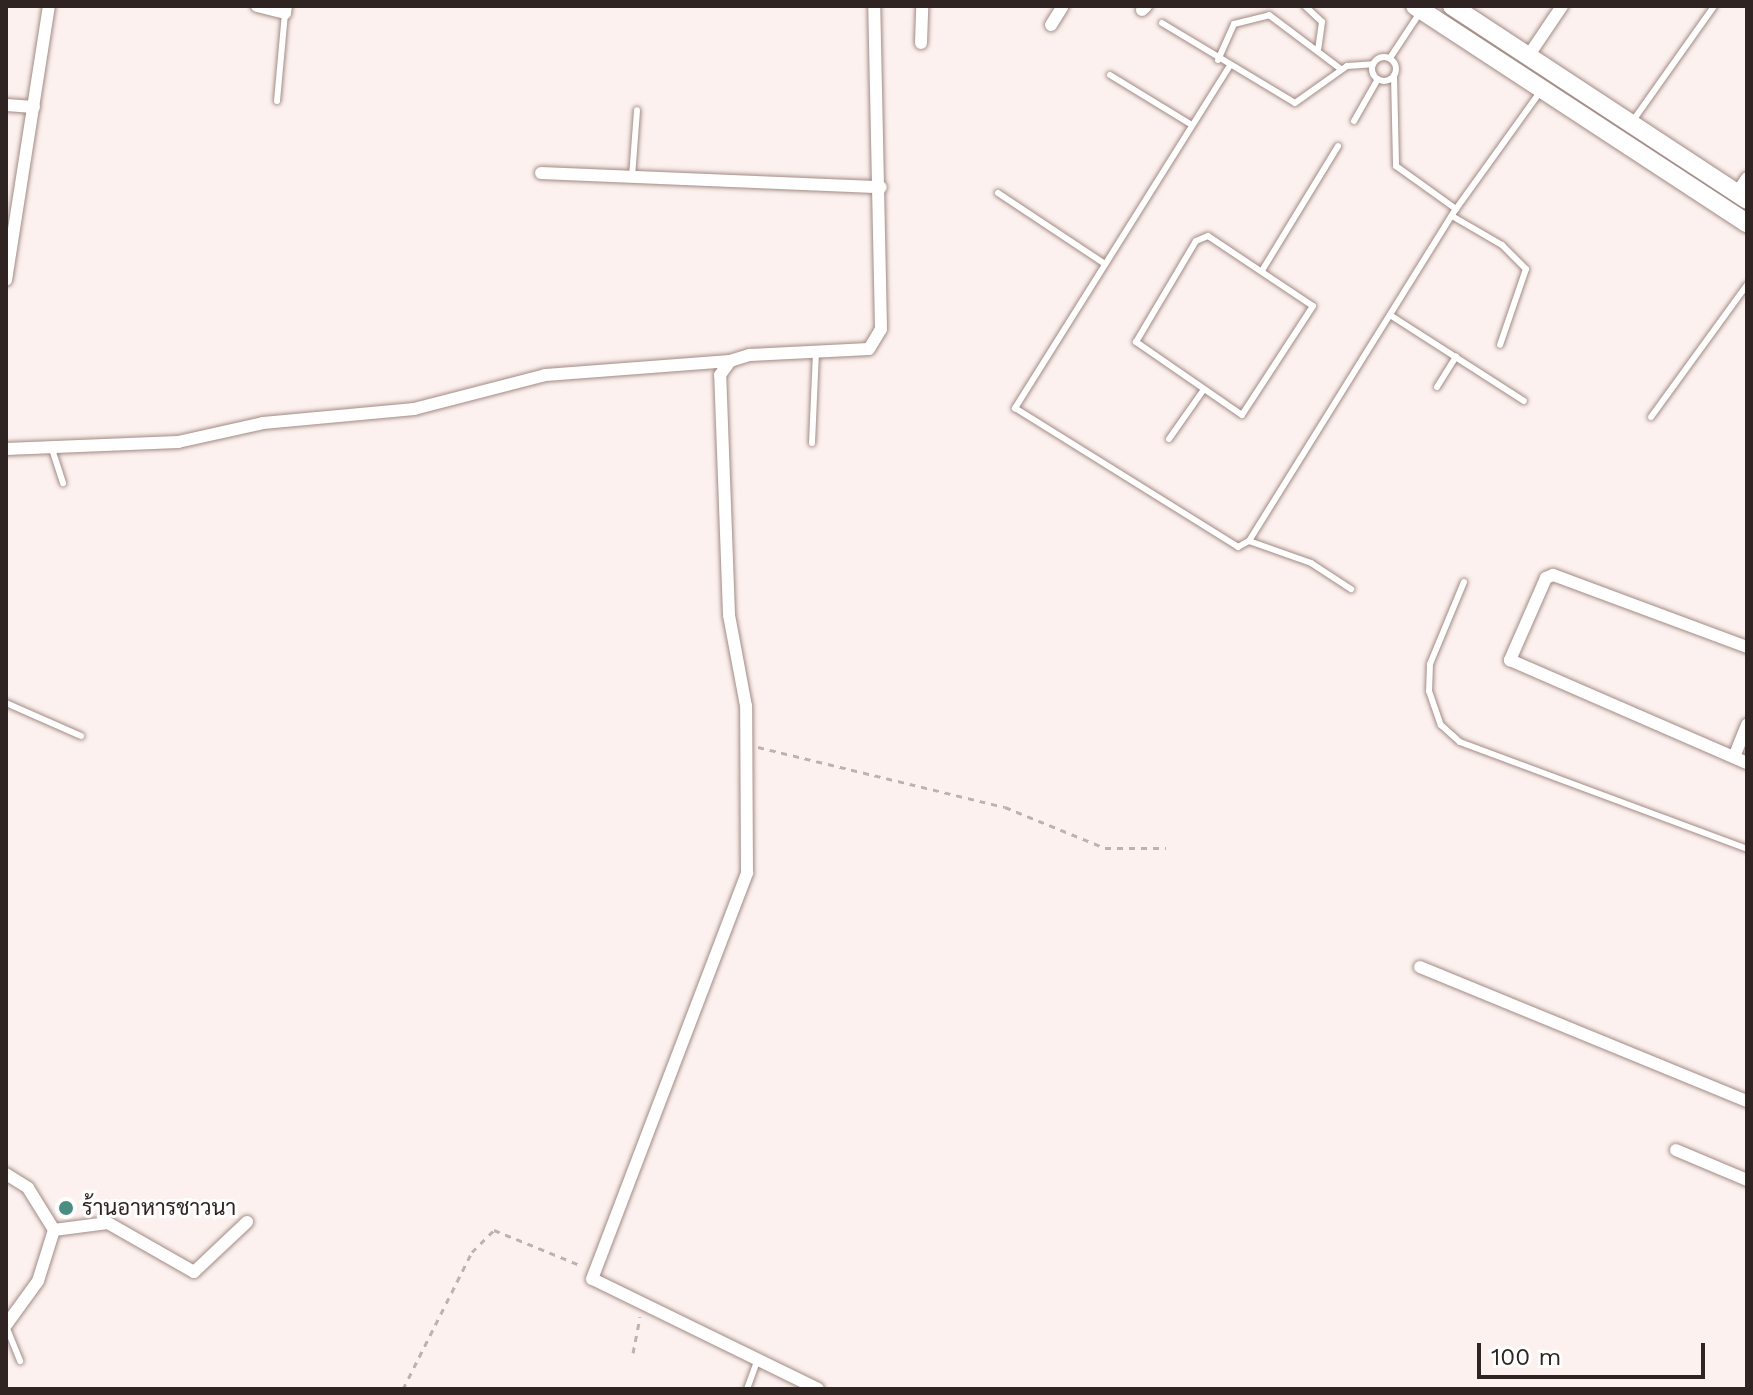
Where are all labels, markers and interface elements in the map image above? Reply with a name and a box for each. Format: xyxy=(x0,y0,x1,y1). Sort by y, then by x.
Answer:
place label: ร้านอาหารชาวนา xyxy=(82,1195,236,1221)
marker: ร้านอาหารชาวนา xyxy=(57,1199,75,1217)
scale bar xyxy=(1481,1327,1709,1377)
text: 100 m xyxy=(1491,1343,1561,1371)

